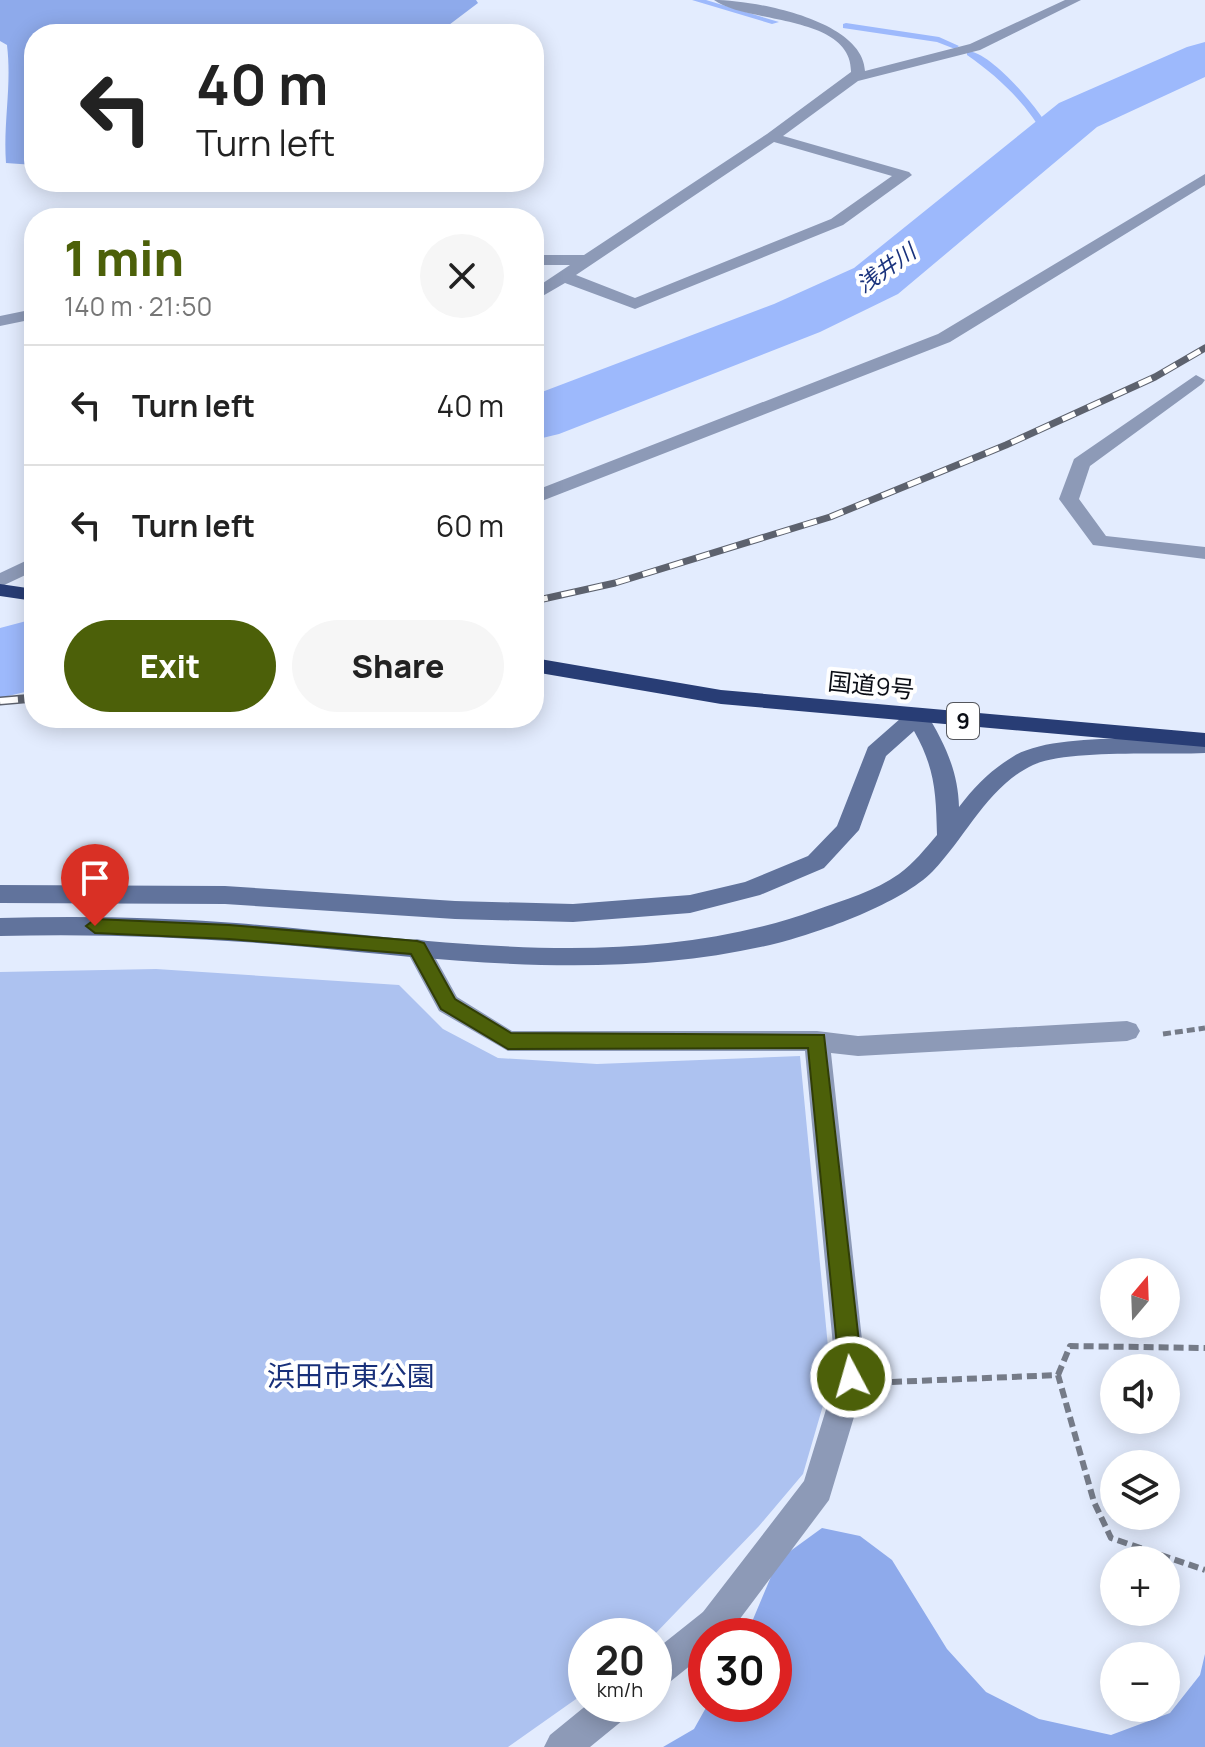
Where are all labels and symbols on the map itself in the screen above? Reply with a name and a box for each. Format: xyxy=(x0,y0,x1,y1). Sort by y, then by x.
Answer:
water label: 浅井川 xyxy=(850,236,923,299)
street label: 国道9号 xyxy=(826,664,916,705)
road number: 9 xyxy=(947,703,979,739)
pin xyxy=(61,844,129,926)
north arrow xyxy=(1100,1258,1180,1338)
position arrow xyxy=(809,1335,893,1419)
park label: 浜田市東公園 xyxy=(267,1356,435,1394)
speed limit sign: 30 xyxy=(688,1618,792,1722)

